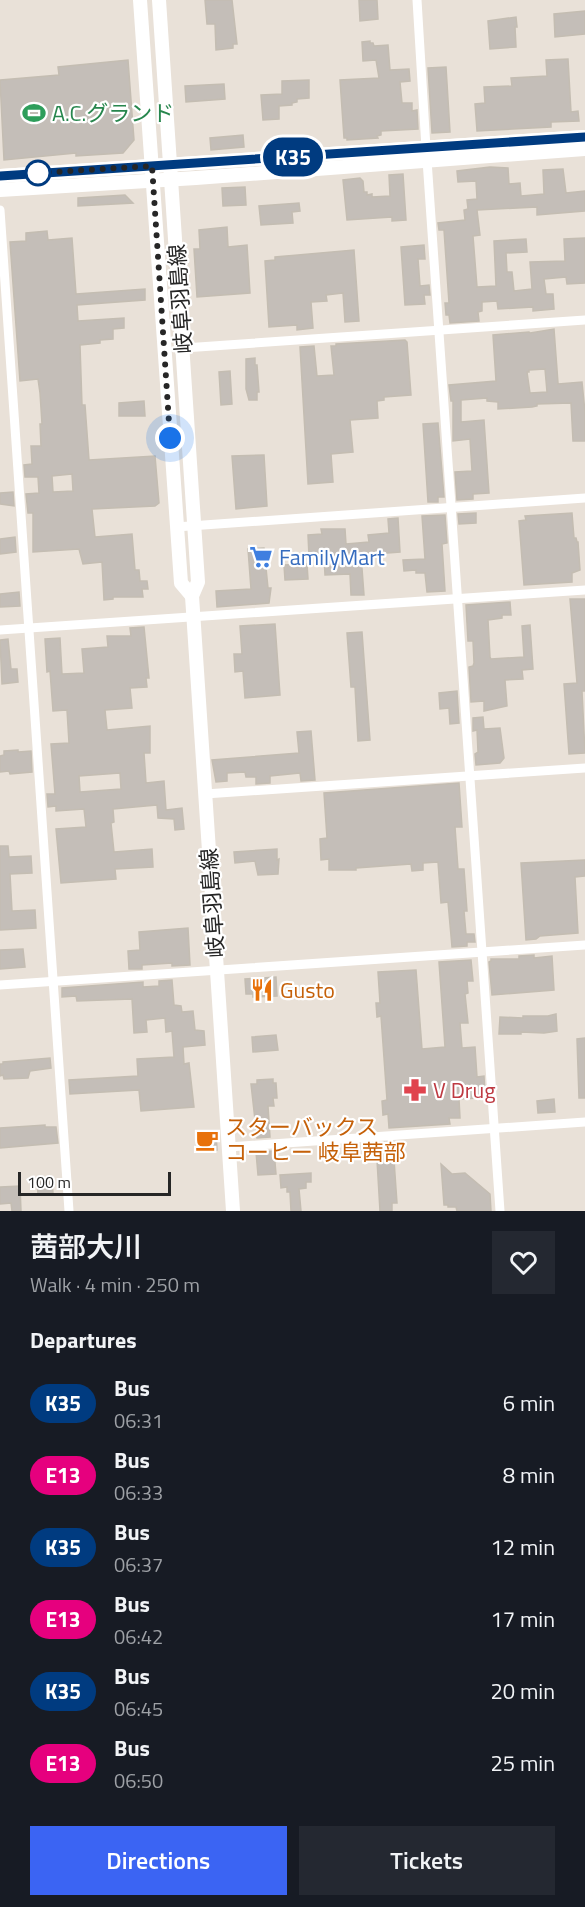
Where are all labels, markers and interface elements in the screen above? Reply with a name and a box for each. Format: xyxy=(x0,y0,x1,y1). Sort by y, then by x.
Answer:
place label: A.C.グランド xyxy=(52,96,174,130)
sports icon: A.C.グランド xyxy=(21,100,47,126)
line badge: K35 xyxy=(258,138,328,176)
text: K35 xyxy=(275,141,311,173)
unlabelled marker xyxy=(25,160,51,186)
street label: 岐阜羽島線 xyxy=(159,243,201,355)
your location xyxy=(155,423,185,453)
place label: FamilyMart xyxy=(279,540,385,574)
supermarket icon: FamilyMart xyxy=(248,544,274,570)
street label: 岐阜羽島線 xyxy=(191,847,233,959)
place label: Gusto xyxy=(280,973,335,1007)
restaurant icon: Gusto xyxy=(249,977,275,1003)
place label: V Drug xyxy=(433,1073,495,1107)
pharmacy icon: V Drug xyxy=(402,1077,428,1103)
place label: スターバックス コーヒー 岐阜茜部 xyxy=(225,1110,406,1169)
cafe icon: スターバックス コーヒー 岐阜茜部 xyxy=(194,1127,220,1153)
scale bar xyxy=(18,1169,171,1196)
text: 100 m xyxy=(27,1170,71,1194)
text: 茜部大川 xyxy=(30,1225,142,1268)
button: heart xyxy=(492,1231,555,1294)
text: Walk · 4 min · 250 m xyxy=(30,1269,200,1300)
text: Departures xyxy=(30,1323,137,1357)
text: Bus xyxy=(114,1371,150,1405)
text: 6 min xyxy=(503,1386,555,1420)
text: K35 xyxy=(45,1387,81,1419)
text: 06:31 xyxy=(114,1405,163,1436)
text: Bus xyxy=(114,1443,150,1477)
text: 8 min xyxy=(503,1458,555,1492)
text: E13 xyxy=(45,1459,81,1491)
text: 06:33 xyxy=(114,1477,163,1508)
text: Bus xyxy=(114,1515,150,1549)
text: 12 min xyxy=(490,1530,555,1564)
text: K35 xyxy=(45,1531,81,1563)
text: 06:37 xyxy=(114,1549,163,1580)
text: Bus xyxy=(114,1587,150,1621)
text: 17 min xyxy=(490,1602,555,1636)
text: E13 xyxy=(45,1603,81,1635)
text: 06:42 xyxy=(114,1621,163,1652)
text: Bus xyxy=(114,1659,150,1693)
text: 20 min xyxy=(490,1674,555,1708)
text: K35 xyxy=(45,1675,81,1707)
text: 06:45 xyxy=(114,1693,163,1724)
text: Bus xyxy=(114,1731,150,1765)
text: 25 min xyxy=(490,1746,555,1780)
text: E13 xyxy=(45,1747,81,1779)
text: 06:50 xyxy=(114,1765,163,1796)
button: Directions xyxy=(30,1826,287,1895)
button: Tickets xyxy=(299,1826,555,1895)

